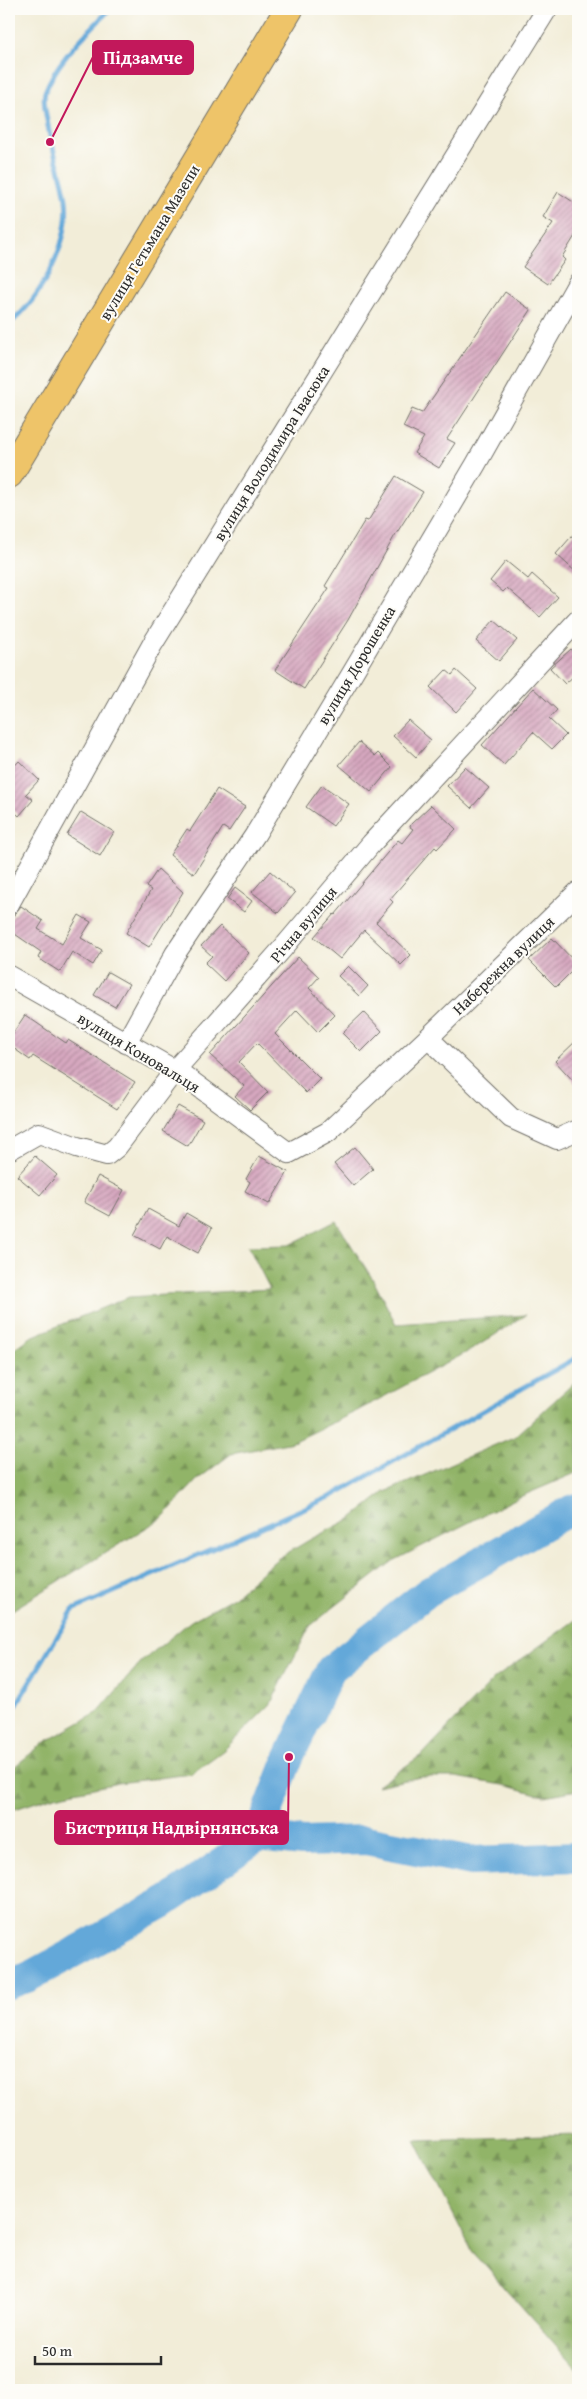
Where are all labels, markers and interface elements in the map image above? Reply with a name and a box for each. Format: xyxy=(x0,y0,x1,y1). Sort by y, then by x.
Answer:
callout: Підзамче xyxy=(93,41,193,74)
text: Підзамче xyxy=(103,44,183,71)
street label: вулиця Гетьмана Мазепи xyxy=(93,159,205,325)
street label: вулиця Володимира Івасюка xyxy=(207,360,335,545)
street label: вулиця Дорошенка xyxy=(311,601,401,729)
street label: Річна вулиця xyxy=(264,880,342,968)
street label: Набережна вулиця xyxy=(447,910,559,1020)
street label: вулиця Коновальця xyxy=(73,1006,205,1098)
callout: Бистриця Надвірнянська xyxy=(55,1811,288,1844)
text: Бистриця Надвірнянська xyxy=(65,1814,280,1841)
scale bar xyxy=(35,2334,161,2366)
text: 50 m xyxy=(42,2340,73,2361)

